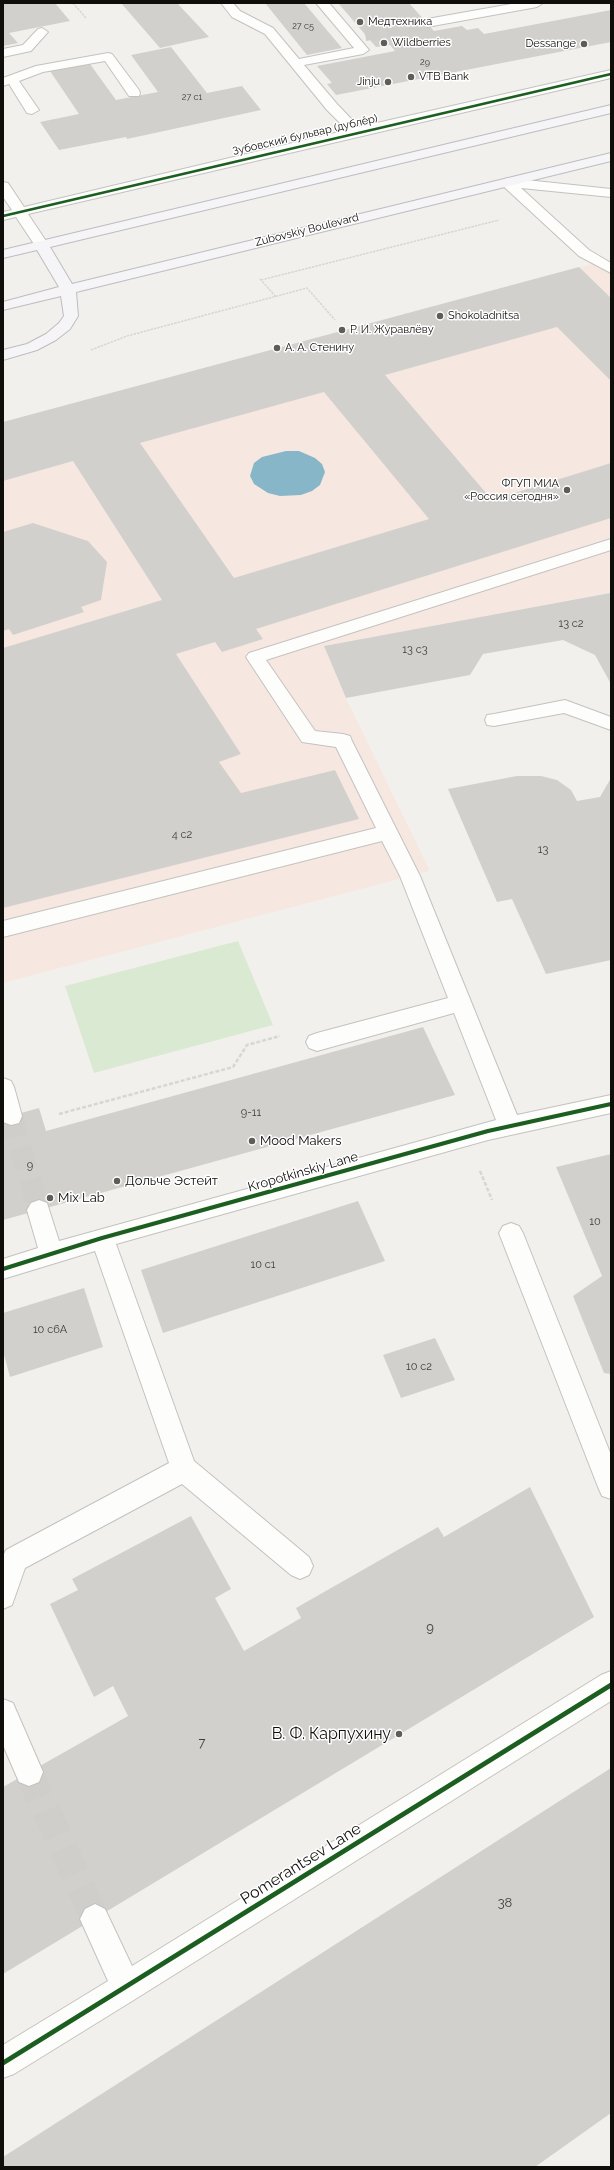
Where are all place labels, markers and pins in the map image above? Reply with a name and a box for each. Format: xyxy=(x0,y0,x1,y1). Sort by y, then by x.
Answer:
place label: Медтехника xyxy=(368,15,432,29)
marker: Медтехника xyxy=(355,17,365,27)
place label: Wildberries xyxy=(392,36,451,50)
place label: Dessange xyxy=(525,37,576,51)
marker: Wildberries xyxy=(379,38,389,48)
marker: Dessange xyxy=(579,39,589,49)
place label: VTB Bank xyxy=(419,70,469,84)
marker: VTB Bank xyxy=(406,72,416,82)
place label: Jinju xyxy=(357,75,380,89)
marker: Jinju xyxy=(383,77,393,87)
place label: Shokoladnitsa xyxy=(448,309,519,323)
marker: Shokoladnitsa xyxy=(435,311,445,321)
place label: Р. И. Журавлёву xyxy=(350,323,434,337)
marker: Р. И. Журавлёву xyxy=(337,325,347,335)
place label: А. А. Стенину xyxy=(285,341,354,355)
marker: А. А. Стенину xyxy=(272,343,282,353)
place label: ФГУП МИА «Россия сегодня» xyxy=(464,477,559,503)
marker: ФГУП МИА «Россия сегодня» xyxy=(562,485,572,495)
place label: Mood Makers xyxy=(260,1133,342,1149)
marker: Mood Makers xyxy=(247,1136,257,1146)
place label: Дольче Эстейт xyxy=(125,1173,218,1189)
marker: Дольче Эстейт xyxy=(112,1176,122,1186)
place label: Mix Lab xyxy=(58,1190,105,1206)
marker: Mix Lab xyxy=(45,1193,55,1203)
place label: В. Ф. Карпухину xyxy=(272,1724,391,1744)
marker: В. Ф. Карпухину xyxy=(394,1729,404,1739)

